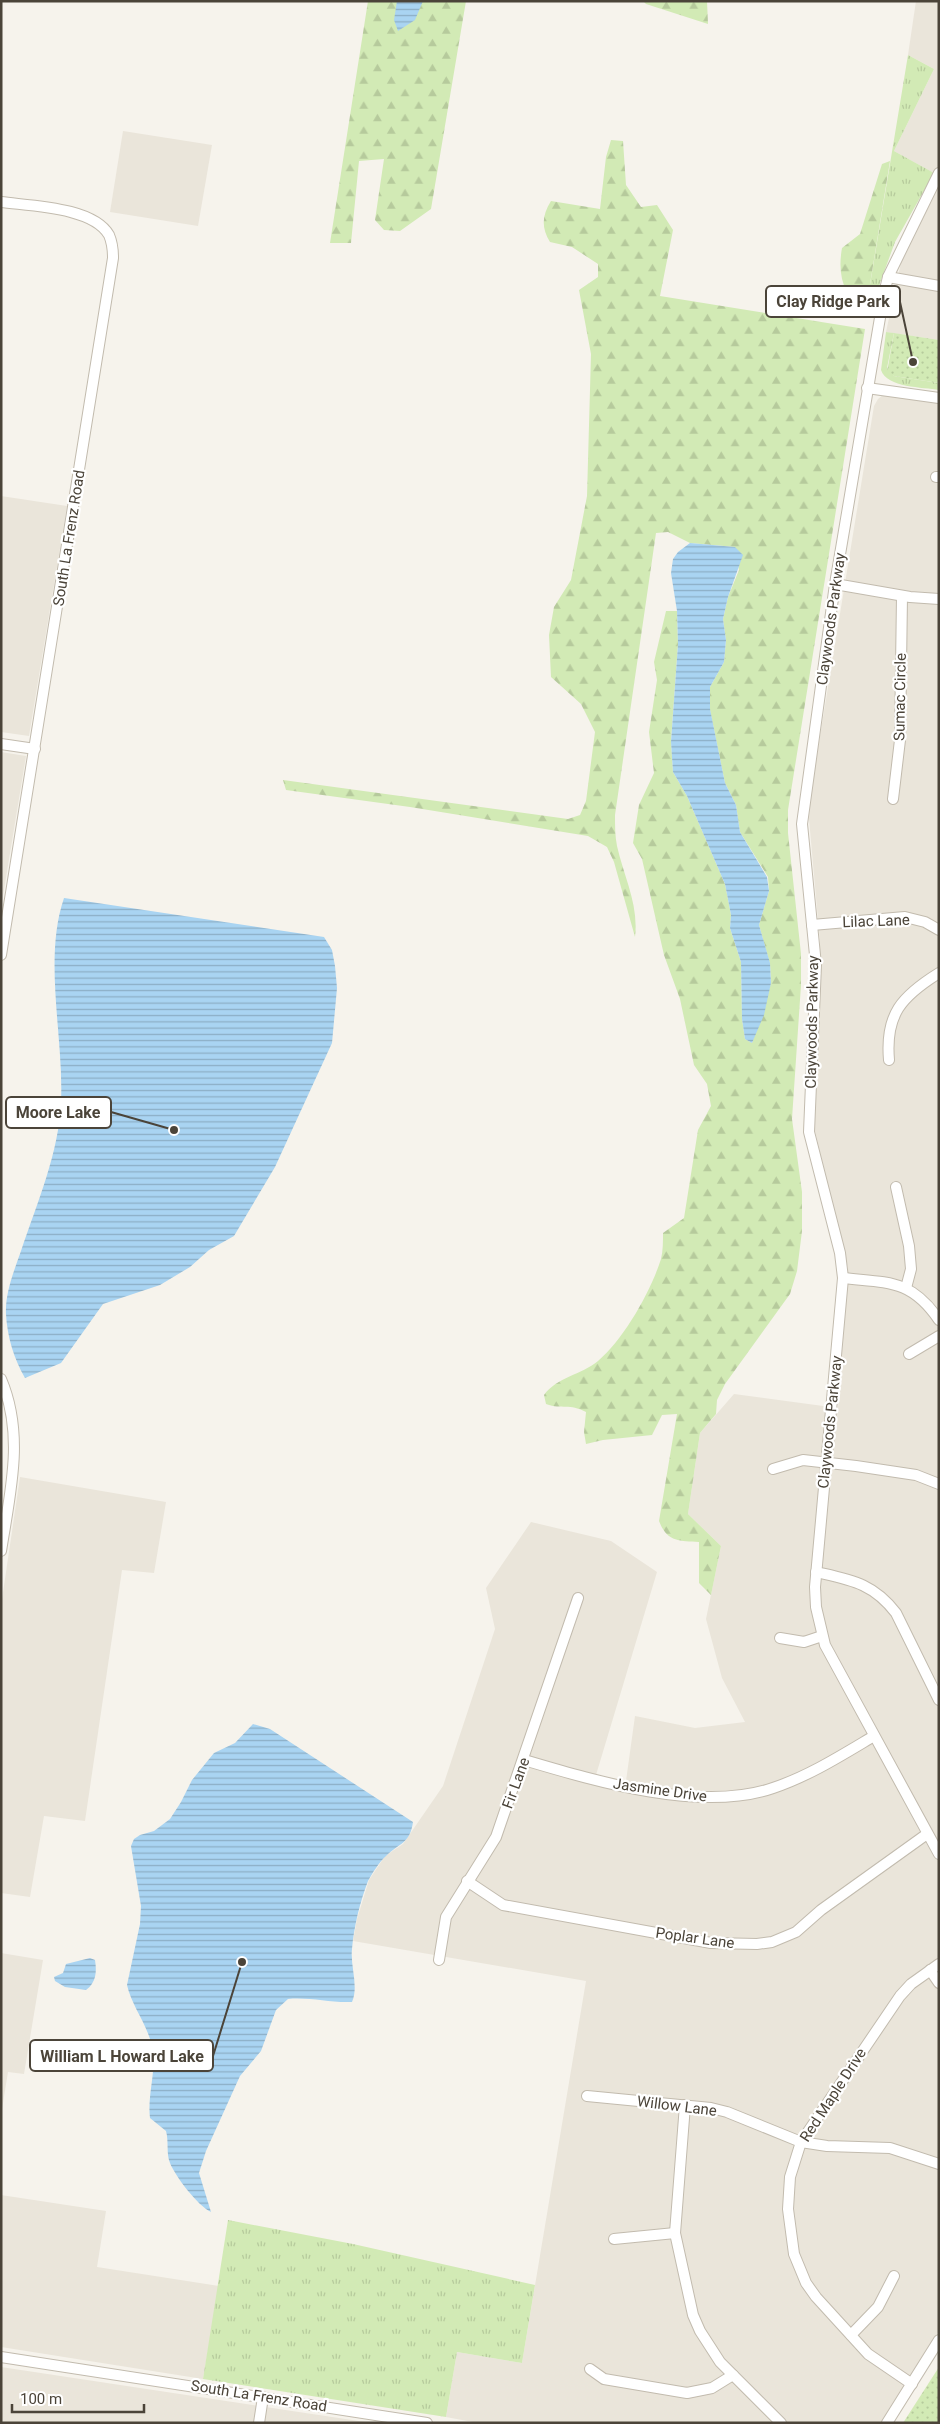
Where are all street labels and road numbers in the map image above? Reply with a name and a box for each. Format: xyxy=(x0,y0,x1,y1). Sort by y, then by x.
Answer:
street label: South La Frenz Road xyxy=(49,469,89,607)
street label: Claywoods Parkway xyxy=(813,552,849,686)
street label: Sumac Circle xyxy=(890,653,910,741)
street label: Lilac Lane xyxy=(842,911,910,931)
street label: Claywoods Parkway xyxy=(802,955,822,1089)
street label: Claywoods Parkway xyxy=(814,1355,846,1489)
street label: Fir Lane xyxy=(498,1755,534,1811)
street label: Jasmine Drive xyxy=(612,1775,708,1806)
street label: Poplar Lane xyxy=(654,1924,736,1952)
street label: Red Maple Drive xyxy=(796,2045,870,2145)
street label: Willow Lane xyxy=(636,2092,718,2120)
street label: South La Frenz Road xyxy=(190,2376,328,2416)

